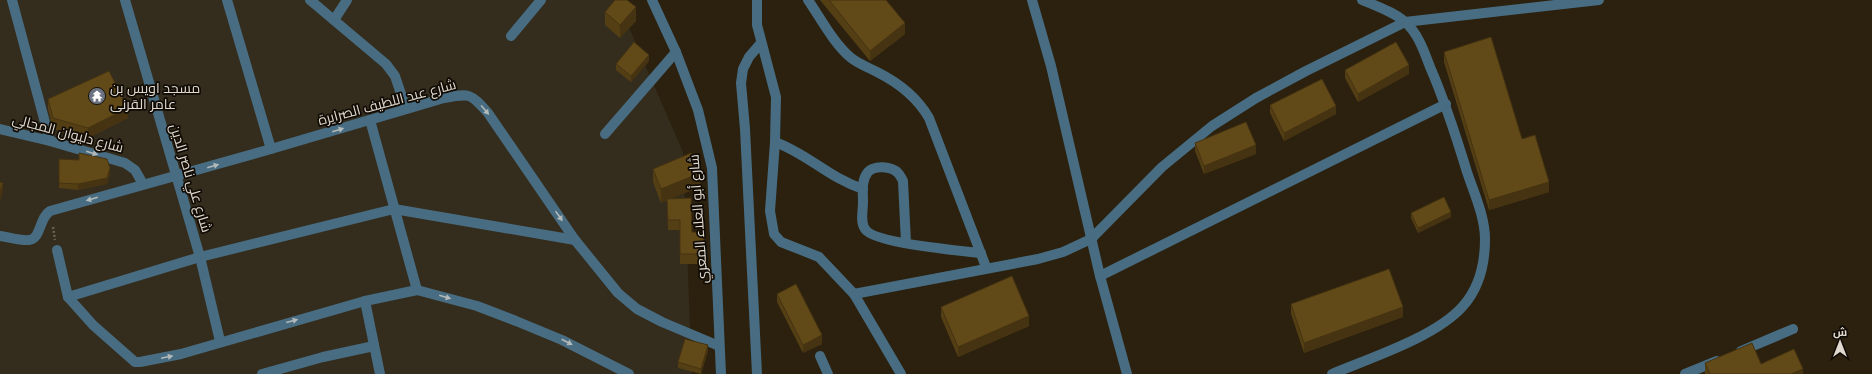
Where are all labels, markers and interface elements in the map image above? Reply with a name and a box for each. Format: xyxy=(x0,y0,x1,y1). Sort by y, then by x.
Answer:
street label: شارع عبد اللطيف الصرايرة xyxy=(316,75,458,129)
place label: مسجد اويس بن عامر القرنى xyxy=(110,79,200,112)
temple icon: مسجد اويس بن عامر القرنى xyxy=(87,86,107,106)
one-way arrow xyxy=(480,104,489,115)
street label: شارع دليوان المجالي xyxy=(10,110,125,159)
street label: شارع علي ناصر الدين xyxy=(163,122,216,235)
one-way arrow xyxy=(332,127,344,133)
one-way arrow xyxy=(86,150,98,156)
street label: شارع أبو العلاء المعري xyxy=(684,153,714,284)
one-way arrow xyxy=(207,163,219,169)
one-way arrow xyxy=(85,196,97,202)
one-way arrow xyxy=(555,211,563,222)
one-way arrow xyxy=(439,294,451,300)
one-way arrow xyxy=(286,318,298,324)
north arrow xyxy=(1820,322,1860,362)
text: ش xyxy=(1833,325,1847,339)
one-way arrow xyxy=(561,339,572,346)
one-way arrow xyxy=(161,353,173,359)

